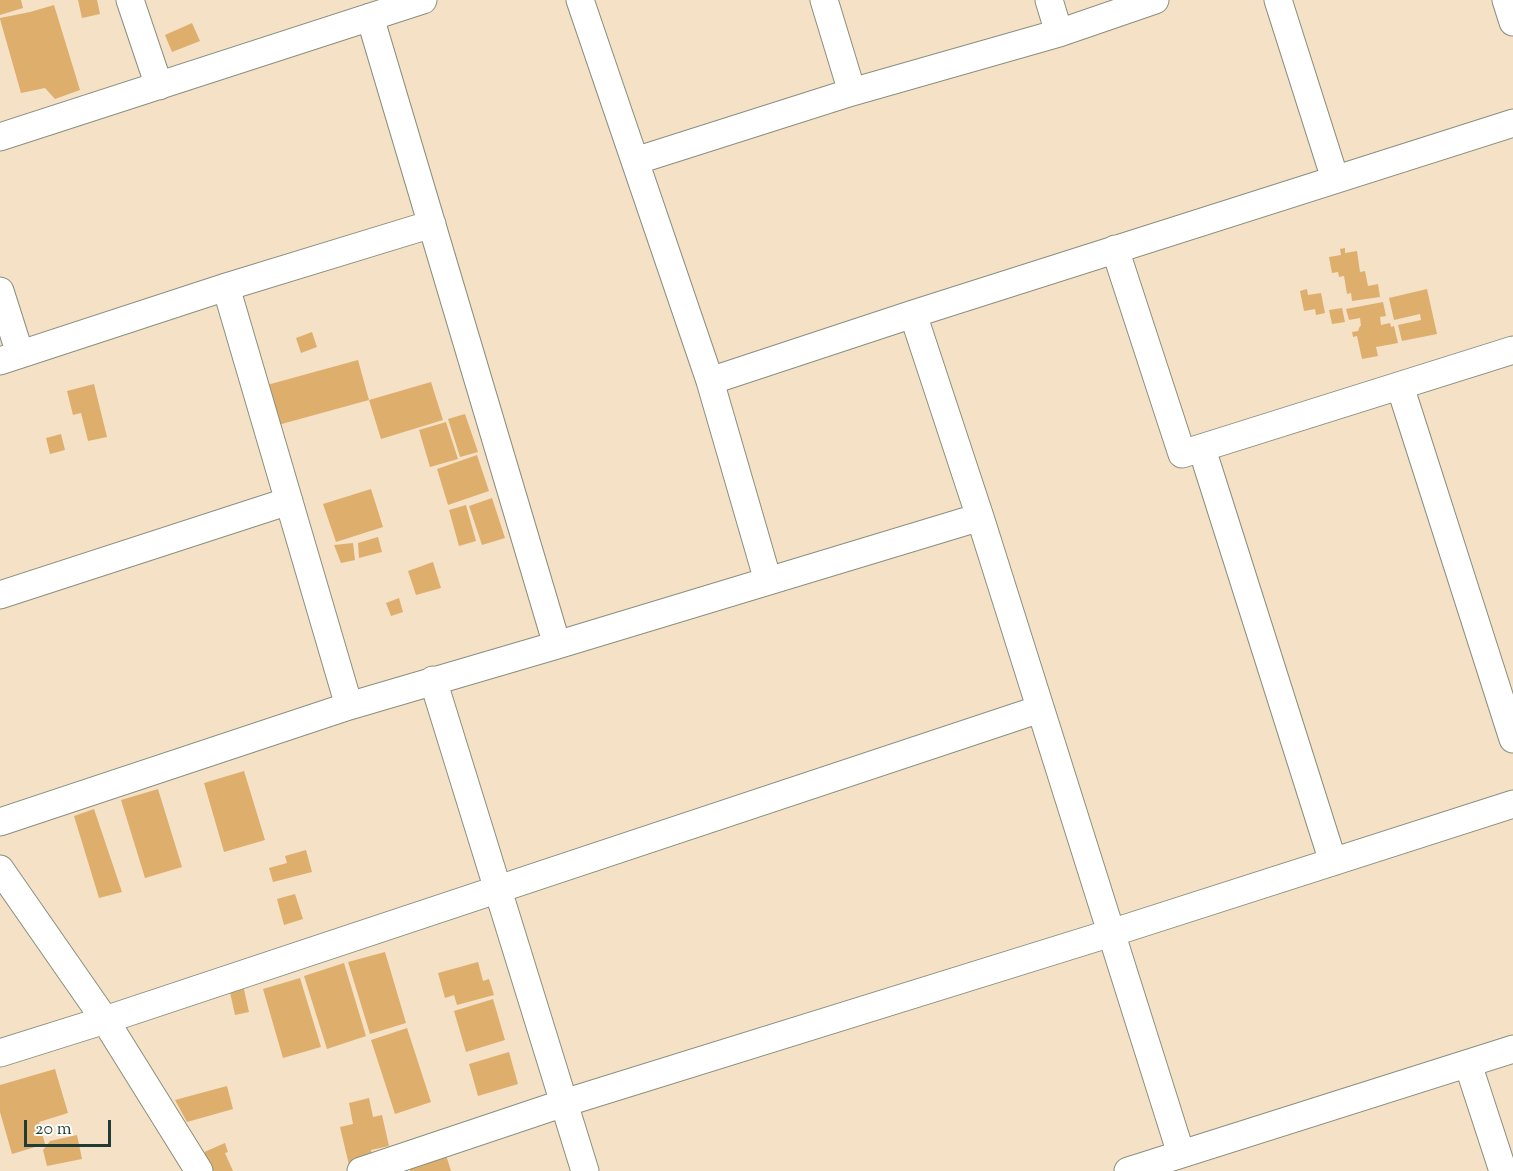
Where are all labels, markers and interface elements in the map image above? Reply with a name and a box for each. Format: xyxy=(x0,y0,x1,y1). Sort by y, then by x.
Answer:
scale bar xyxy=(27,1108,114,1146)
text: 20 m xyxy=(35,1117,72,1143)

